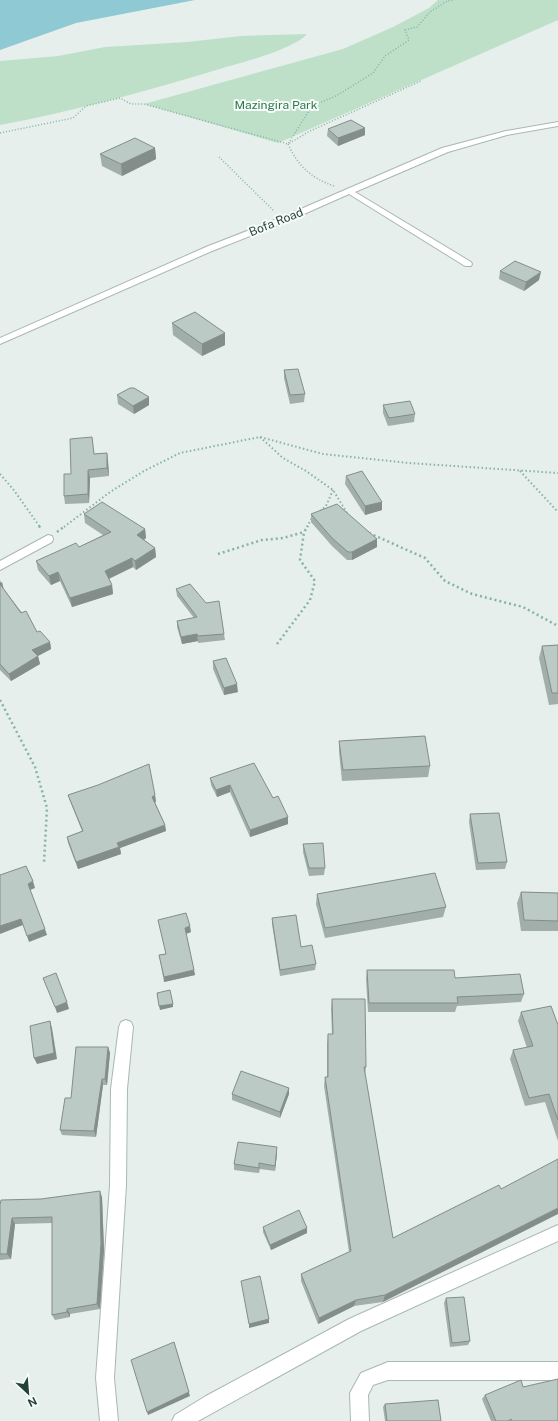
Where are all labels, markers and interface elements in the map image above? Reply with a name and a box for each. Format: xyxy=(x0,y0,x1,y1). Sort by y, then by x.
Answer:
park label: Mazingira Park xyxy=(234,98,318,112)
street label: Bofa Road xyxy=(247,205,305,239)
north arrow xyxy=(8,1373,48,1413)
text: N xyxy=(26,1395,39,1409)

